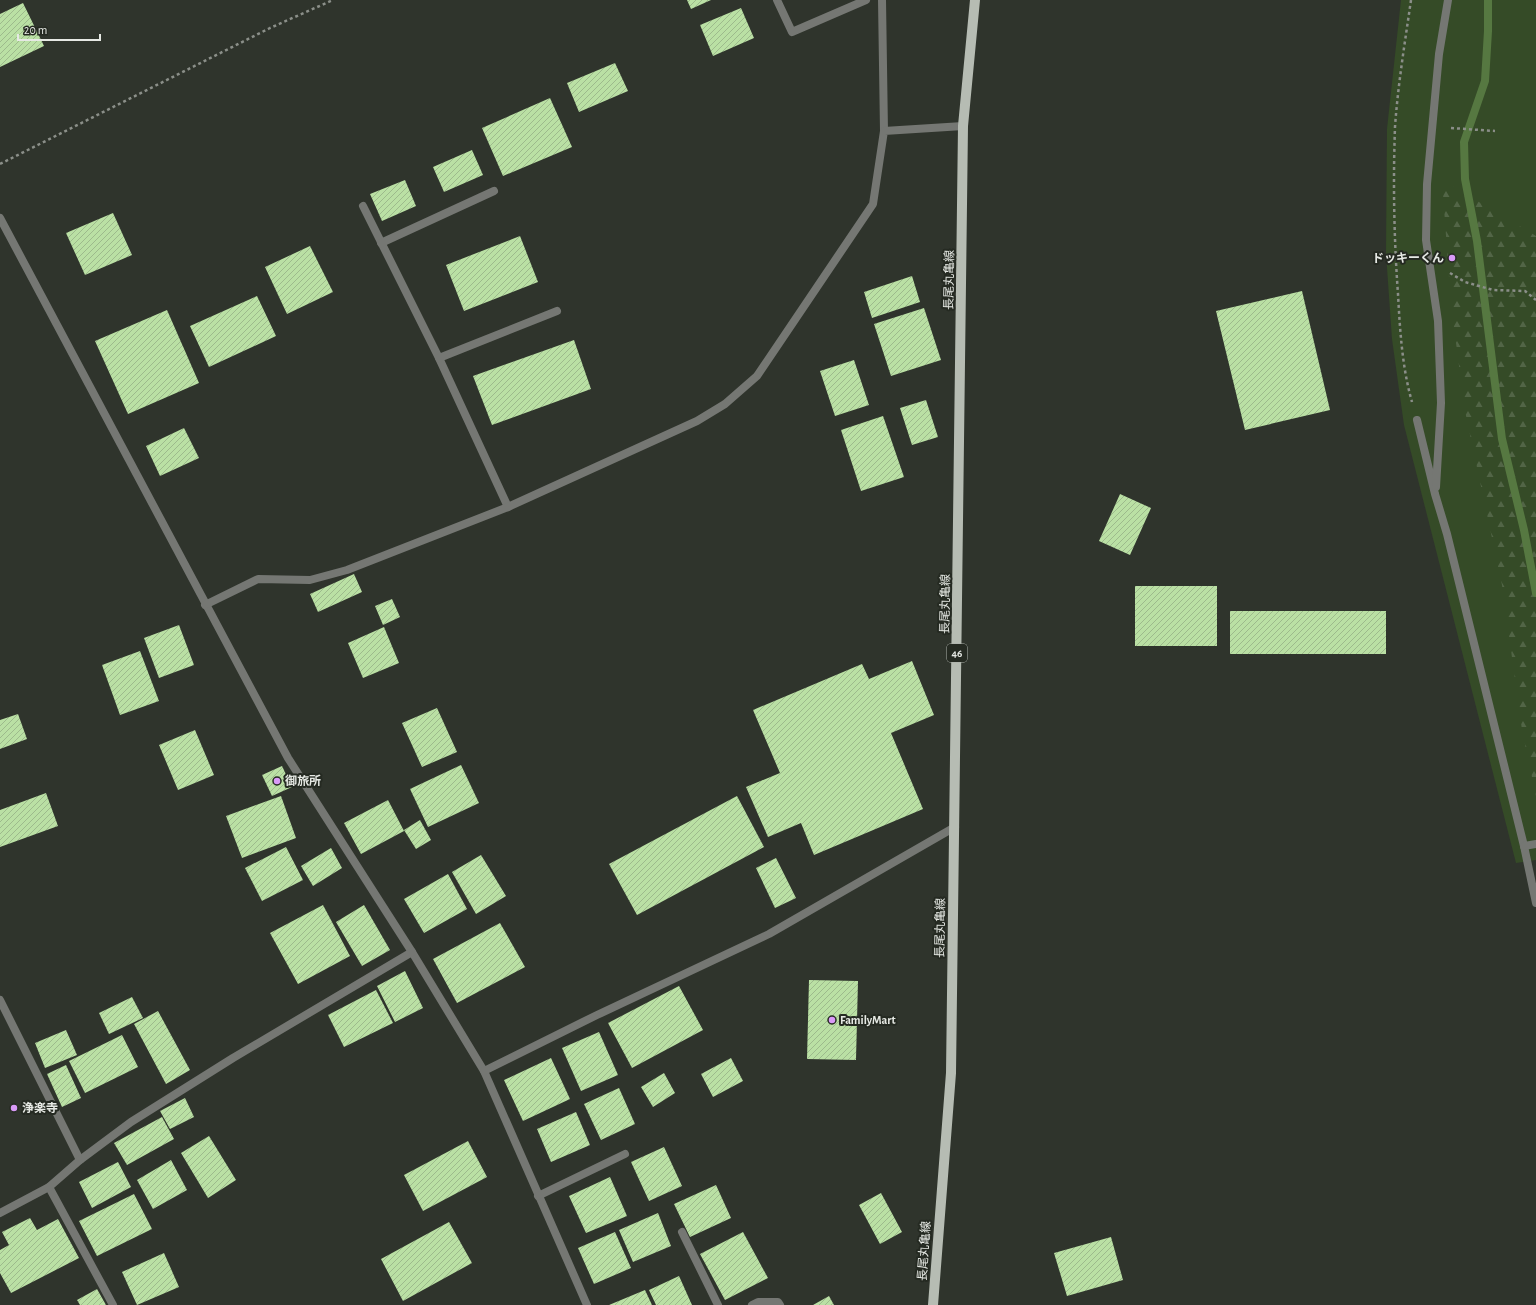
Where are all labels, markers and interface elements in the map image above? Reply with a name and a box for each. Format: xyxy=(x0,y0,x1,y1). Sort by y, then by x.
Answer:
scale bar xyxy=(18,16,100,42)
text: 20 m xyxy=(24,24,47,36)
street label: 長尾丸亀線 xyxy=(941,250,956,310)
place label: ドッキーくん xyxy=(1372,252,1444,264)
marker: ドッキーくん xyxy=(1447,253,1457,263)
street label: 長尾丸亀線 xyxy=(937,574,952,634)
road number: 46 xyxy=(947,644,967,662)
place label: 御旅所 xyxy=(285,774,321,787)
marker: 御旅所 xyxy=(272,776,282,786)
street label: 長尾丸亀線 xyxy=(932,898,947,958)
place label: FamilyMart xyxy=(840,1014,896,1027)
marker: FamilyMart xyxy=(827,1015,837,1025)
place label: 浄楽寺 xyxy=(22,1101,58,1114)
marker: 浄楽寺 xyxy=(9,1103,19,1113)
street label: 長尾丸亀線 xyxy=(915,1221,932,1281)

